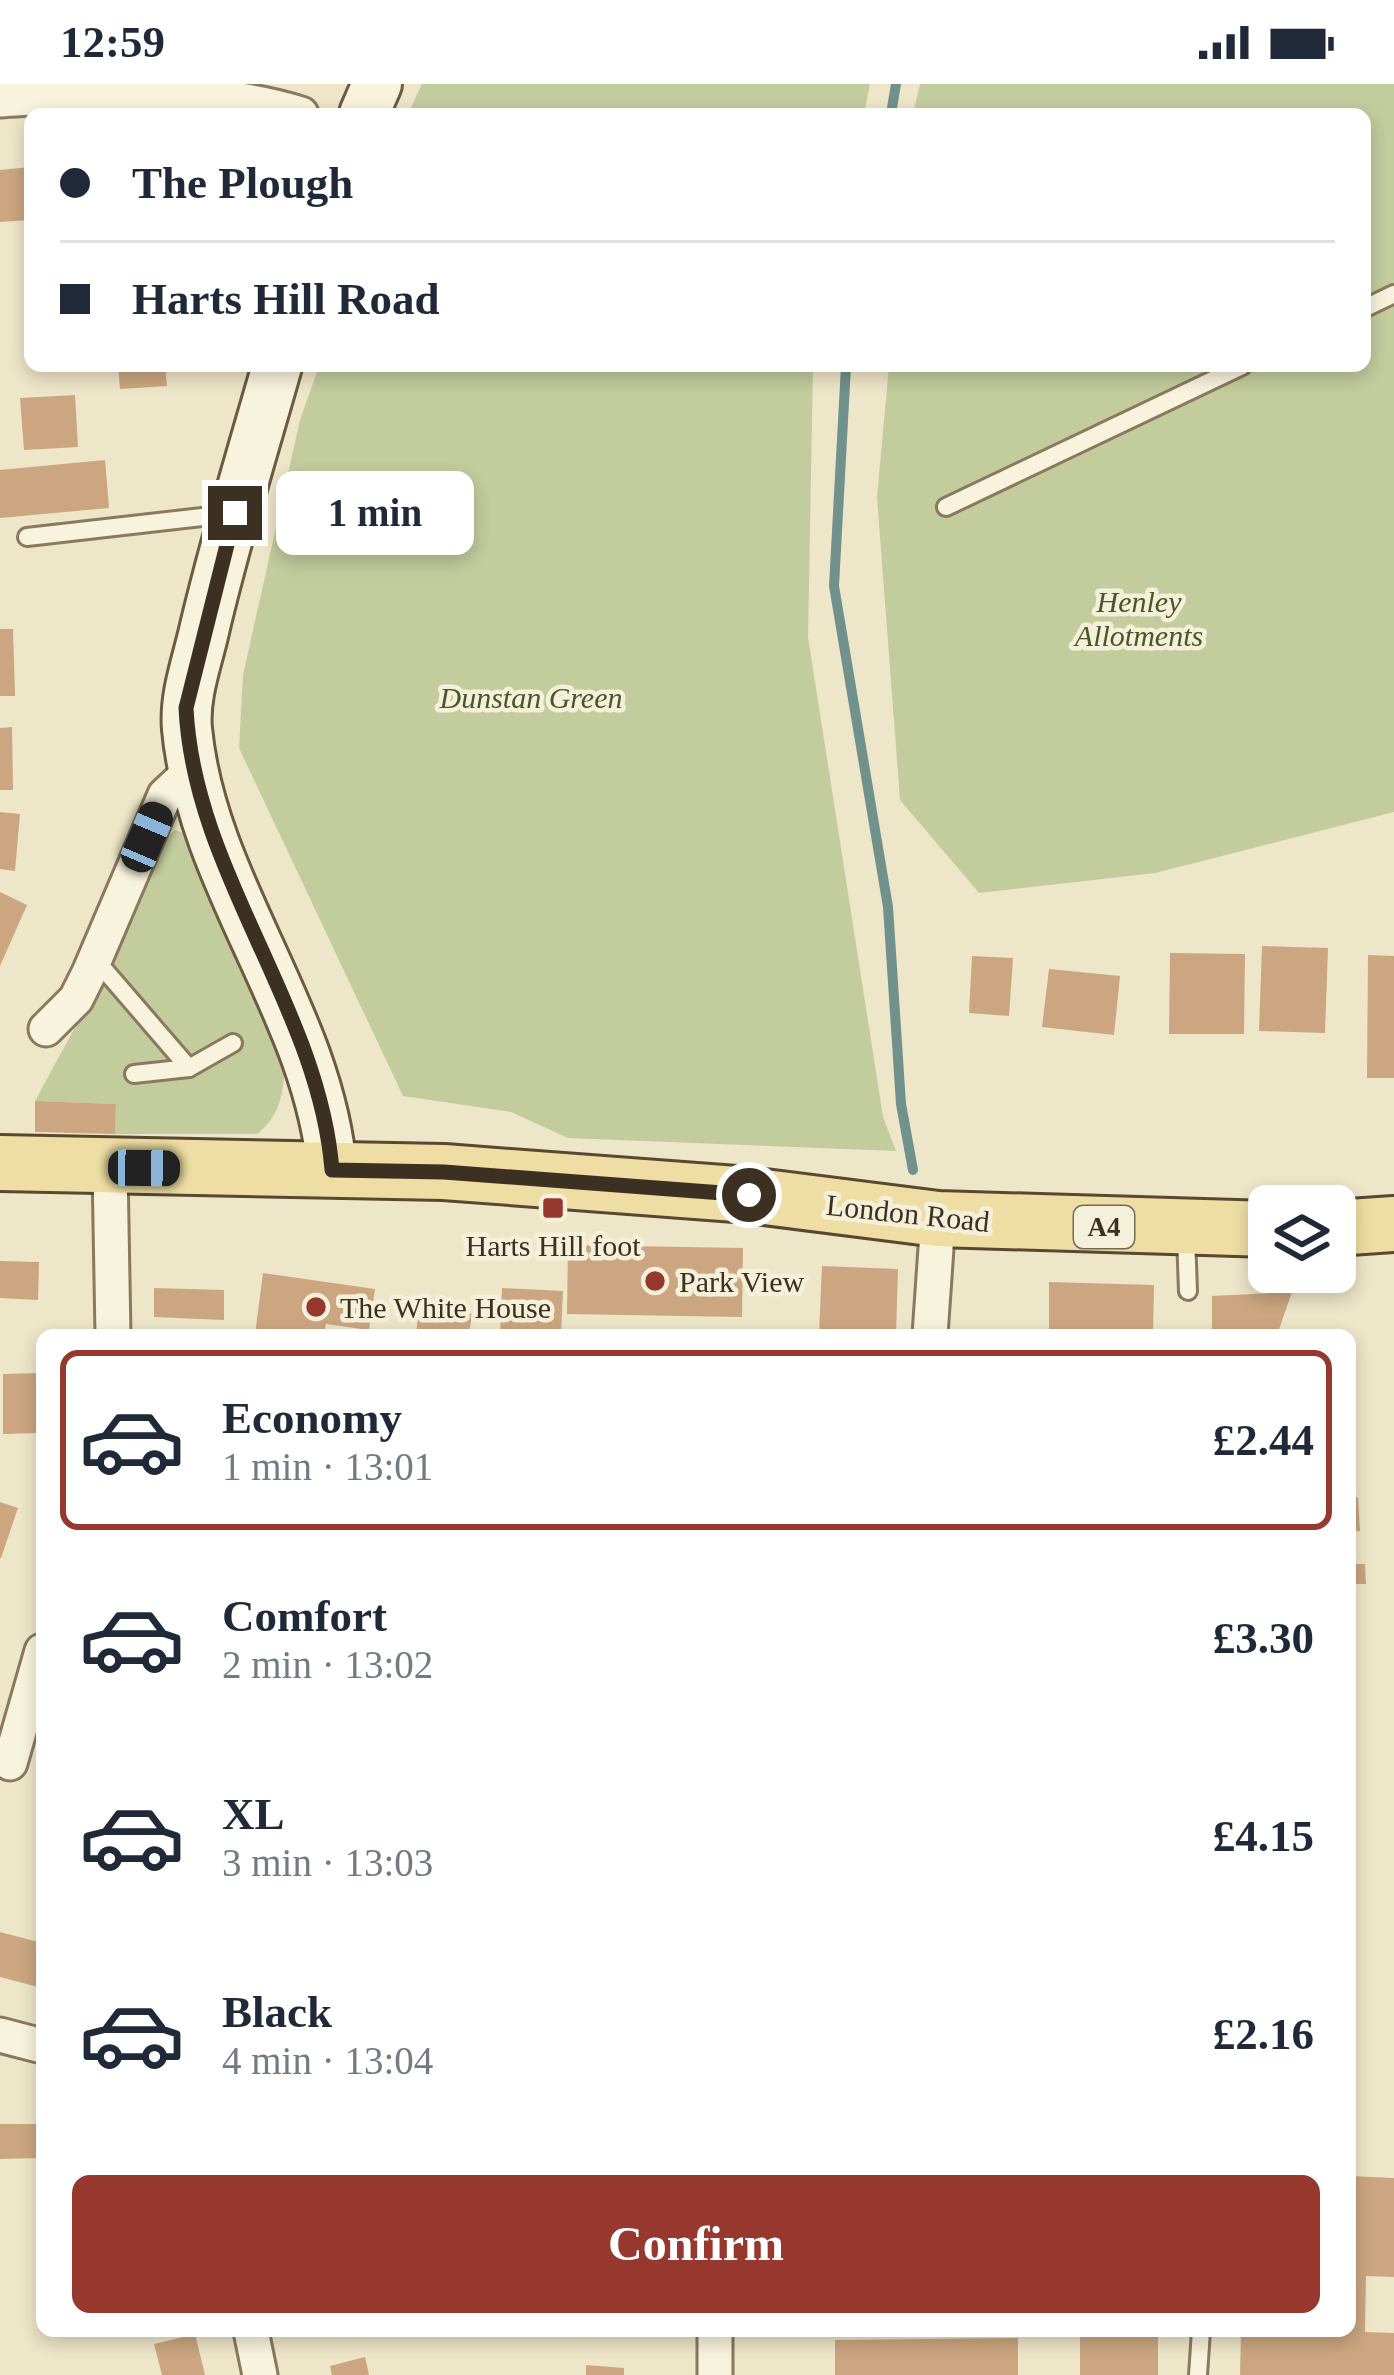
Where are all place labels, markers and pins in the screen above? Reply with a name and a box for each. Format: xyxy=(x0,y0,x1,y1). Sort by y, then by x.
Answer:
marker: Harts Hill foot xyxy=(540,1195,566,1221)
place label: Harts Hill foot xyxy=(466,1229,641,1262)
place label: Park View xyxy=(679,1265,804,1298)
marker: Park View xyxy=(642,1268,668,1294)
place label: The White House xyxy=(340,1291,551,1324)
marker: The White House xyxy=(303,1294,329,1320)

